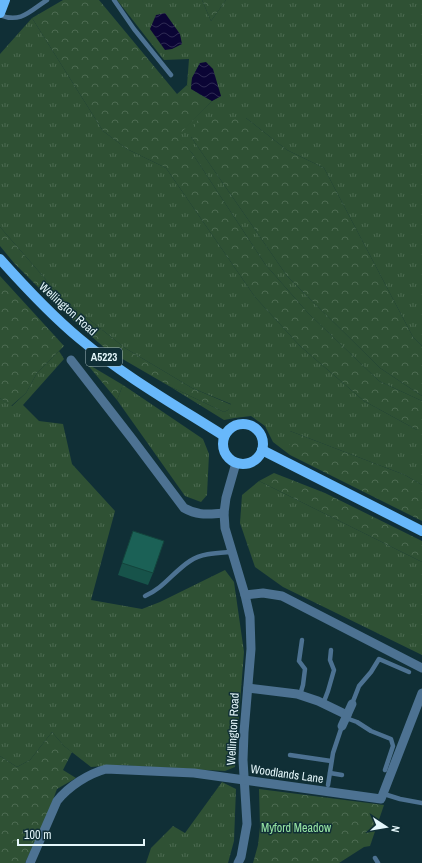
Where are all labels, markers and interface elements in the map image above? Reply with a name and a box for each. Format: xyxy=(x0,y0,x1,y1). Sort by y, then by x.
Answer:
street label: Wellington Road xyxy=(36,279,100,339)
road number: A5223 xyxy=(86,348,122,366)
street label: Wellington Road xyxy=(223,692,243,766)
street label: Woodlands Lane xyxy=(249,761,325,787)
north arrow xyxy=(366,807,406,847)
park label: Myford Meadow xyxy=(261,820,332,836)
scale bar xyxy=(18,821,144,847)
text: N xyxy=(388,824,403,834)
text: 100 m xyxy=(24,827,51,843)

